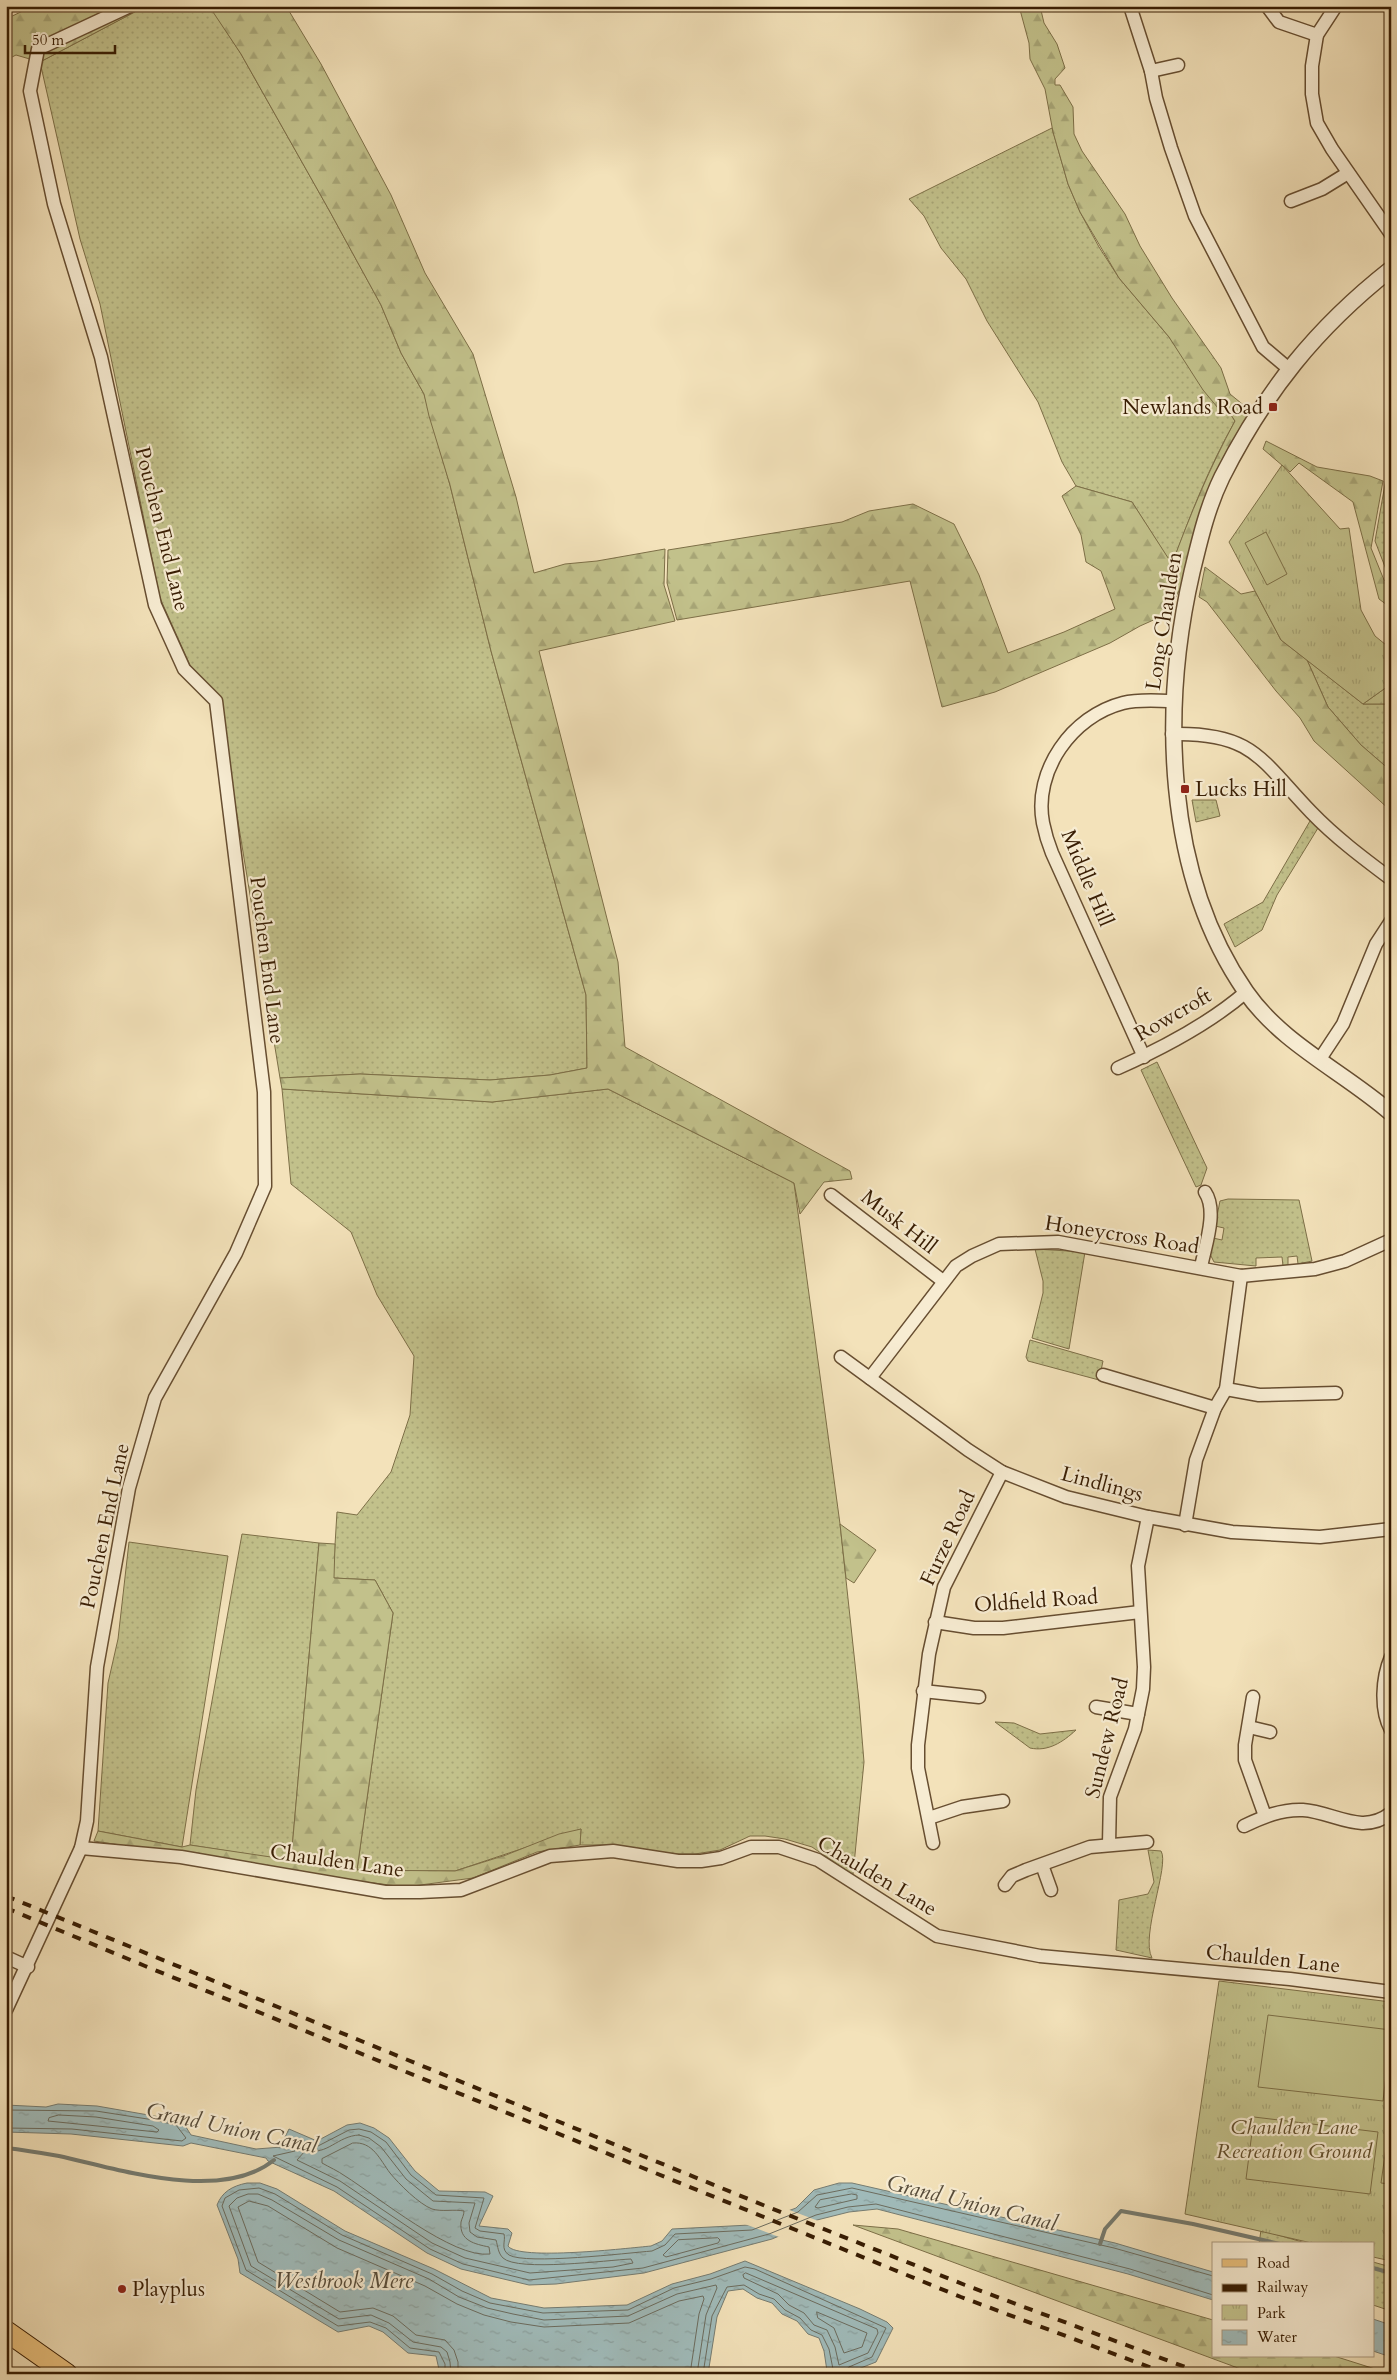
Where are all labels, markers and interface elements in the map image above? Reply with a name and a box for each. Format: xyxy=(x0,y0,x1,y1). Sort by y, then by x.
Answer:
scale bar xyxy=(25,22,115,54)
text: 50 m xyxy=(32,30,64,50)
place label: Newlands Road xyxy=(1122,393,1263,422)
marker: Newlands Road xyxy=(1267,401,1279,413)
street label: Pouchen End Lane xyxy=(128,444,196,614)
street label: Long Chaulden xyxy=(1139,550,1189,692)
place label: Lucks Hill xyxy=(1195,775,1287,804)
marker: Lucks Hill xyxy=(1179,783,1191,795)
street label: Middle Hill xyxy=(1054,825,1120,931)
street label: Pouchen End Lane xyxy=(242,875,292,1045)
street label: Rowcroft xyxy=(1129,981,1217,1049)
street label: Musk Hill xyxy=(855,1183,943,1261)
street label: Honeycross Road xyxy=(1043,1208,1201,1262)
street label: Pouchen End Lane xyxy=(73,1441,137,1611)
street label: Lindlings xyxy=(1058,1459,1146,1509)
street label: Furze Road xyxy=(913,1486,983,1590)
street label: Oldfield Road xyxy=(973,1582,1099,1620)
street label: Sundew Road xyxy=(1078,1675,1136,1801)
street label: Chaulden Lane xyxy=(812,1829,942,1923)
street label: Chaulden Lane xyxy=(268,1837,406,1885)
street label: Chaulden Lane xyxy=(1204,1938,1342,1980)
water label: Grand Union Canal xyxy=(144,2095,321,2161)
park label: Chaulden Lane Recreation Ground xyxy=(1216,2113,1373,2166)
water label: Grand Union Canal xyxy=(884,2167,1061,2239)
legend xyxy=(1212,2242,1374,2358)
text: Road xyxy=(1257,2253,1290,2273)
water label: Westbrook Mere xyxy=(275,2266,414,2296)
place label: Playplus xyxy=(132,2275,205,2304)
text: Railway xyxy=(1257,2277,1308,2297)
marker: Playplus xyxy=(116,2283,128,2295)
text: Park xyxy=(1257,2303,1286,2323)
text: Water xyxy=(1256,2327,1298,2347)

